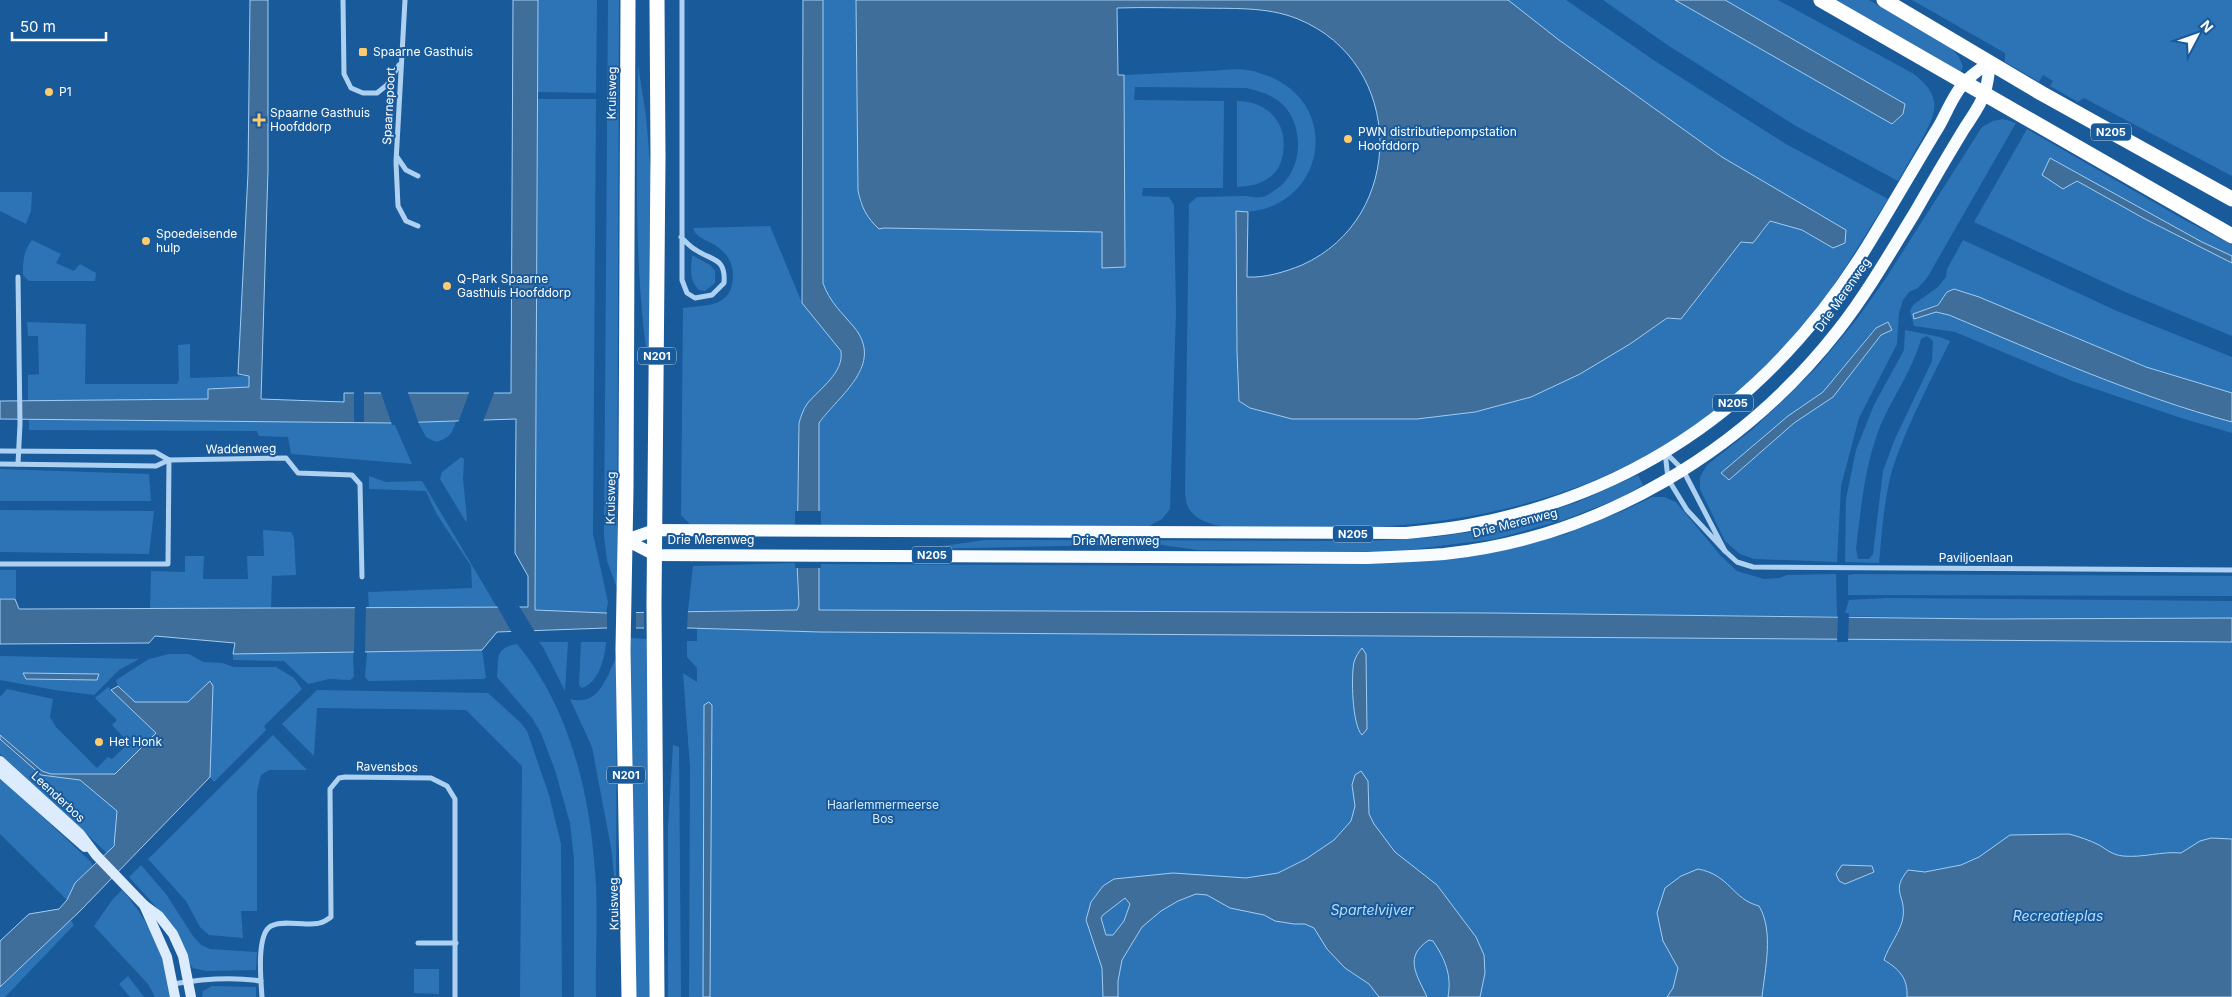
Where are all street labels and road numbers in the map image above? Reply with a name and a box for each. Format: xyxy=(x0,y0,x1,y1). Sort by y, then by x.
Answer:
street label: Kruisweg xyxy=(604,66,619,120)
street label: Spaarnepoort xyxy=(379,67,398,145)
road number: N205 xyxy=(2091,124,2131,140)
street label: Drie Merenweg xyxy=(1812,255,1874,335)
road number: N201 xyxy=(638,348,676,364)
road number: N205 xyxy=(1713,394,1753,412)
street label: Waddenweg xyxy=(206,440,276,457)
street label: Kruisweg xyxy=(603,471,618,525)
street label: Drie Merenweg xyxy=(1471,505,1559,540)
road number: N205 xyxy=(1333,526,1373,542)
street label: Drie Merenweg xyxy=(668,532,754,547)
street label: Drie Merenweg xyxy=(1073,533,1159,548)
road number: N205 xyxy=(912,546,952,564)
street label: Paviljoenlaan xyxy=(1939,550,2013,565)
street label: Ravensbos xyxy=(356,758,418,775)
road number: N201 xyxy=(607,766,645,784)
street label: Leenderbos xyxy=(28,768,88,825)
street label: Kruisweg xyxy=(606,877,621,931)

